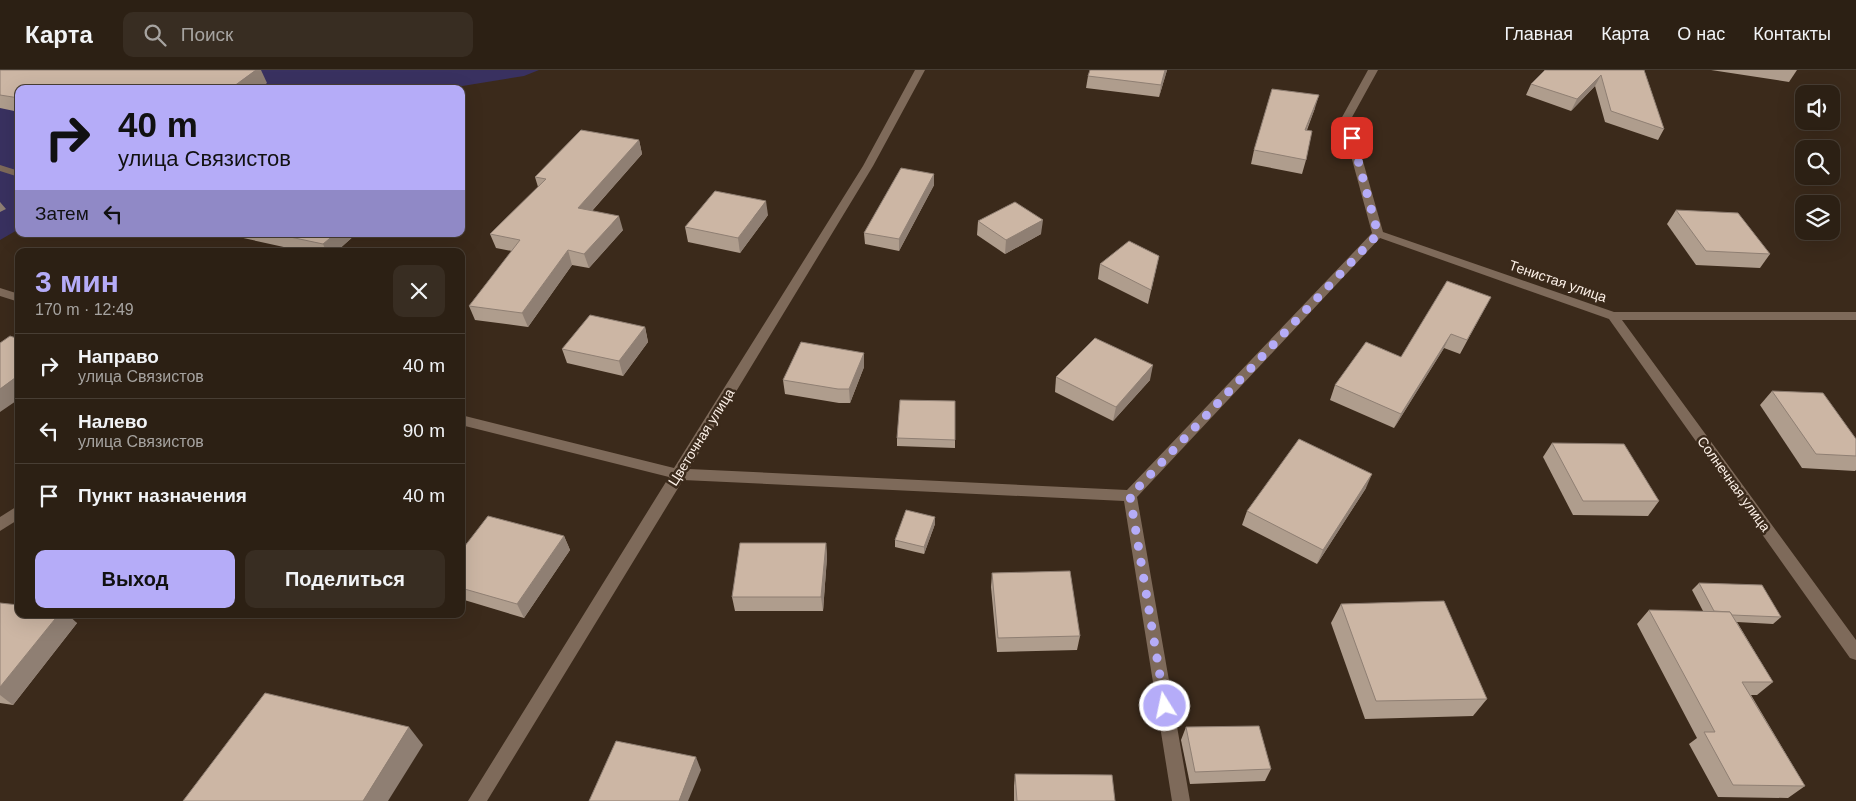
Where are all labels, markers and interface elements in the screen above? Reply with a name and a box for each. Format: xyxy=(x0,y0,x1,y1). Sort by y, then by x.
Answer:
search box xyxy=(123,12,473,57)
text: Карта xyxy=(25,21,93,48)
icon: search xyxy=(141,21,169,49)
text: Поиск xyxy=(181,24,233,45)
text: Главная xyxy=(1505,24,1573,44)
text: Карта xyxy=(1601,24,1649,44)
text: О нас xyxy=(1677,24,1725,44)
text: Контакты xyxy=(1753,24,1831,44)
map controls xyxy=(1795,85,1840,240)
button: sound xyxy=(1795,85,1840,130)
icon: right xyxy=(35,105,100,170)
text: 40 m xyxy=(118,105,198,144)
pin xyxy=(1331,117,1373,159)
icon: arrive xyxy=(1338,124,1366,152)
button: search xyxy=(1795,140,1840,185)
text: улица Связистов xyxy=(118,146,291,171)
button: layers xyxy=(1795,195,1840,240)
icon: left xyxy=(99,200,127,228)
text: Затем xyxy=(35,203,89,224)
street label: Тенистая улица xyxy=(1507,257,1609,305)
text: 3 мин xyxy=(35,265,119,298)
button: close xyxy=(393,265,445,317)
text: 170 m · 12:49 xyxy=(35,301,134,318)
text: Направо xyxy=(78,346,159,367)
icon: right xyxy=(35,352,63,380)
text: 40 m xyxy=(403,355,445,376)
text: улица Связистов xyxy=(78,368,204,385)
street label: Цветочная улица xyxy=(665,385,737,489)
text: Налево xyxy=(78,411,148,432)
icon: left xyxy=(35,417,63,445)
text: 90 m xyxy=(403,420,445,441)
text: улица Связистов xyxy=(78,433,204,450)
street label: Солнечная улица xyxy=(1694,433,1774,535)
icon: arrive xyxy=(35,482,63,510)
text: Пункт назначения xyxy=(78,485,247,506)
text: 40 m xyxy=(403,485,445,506)
button: Выход xyxy=(35,550,235,608)
button: Поделиться xyxy=(245,550,445,608)
position arrow xyxy=(1138,679,1190,731)

